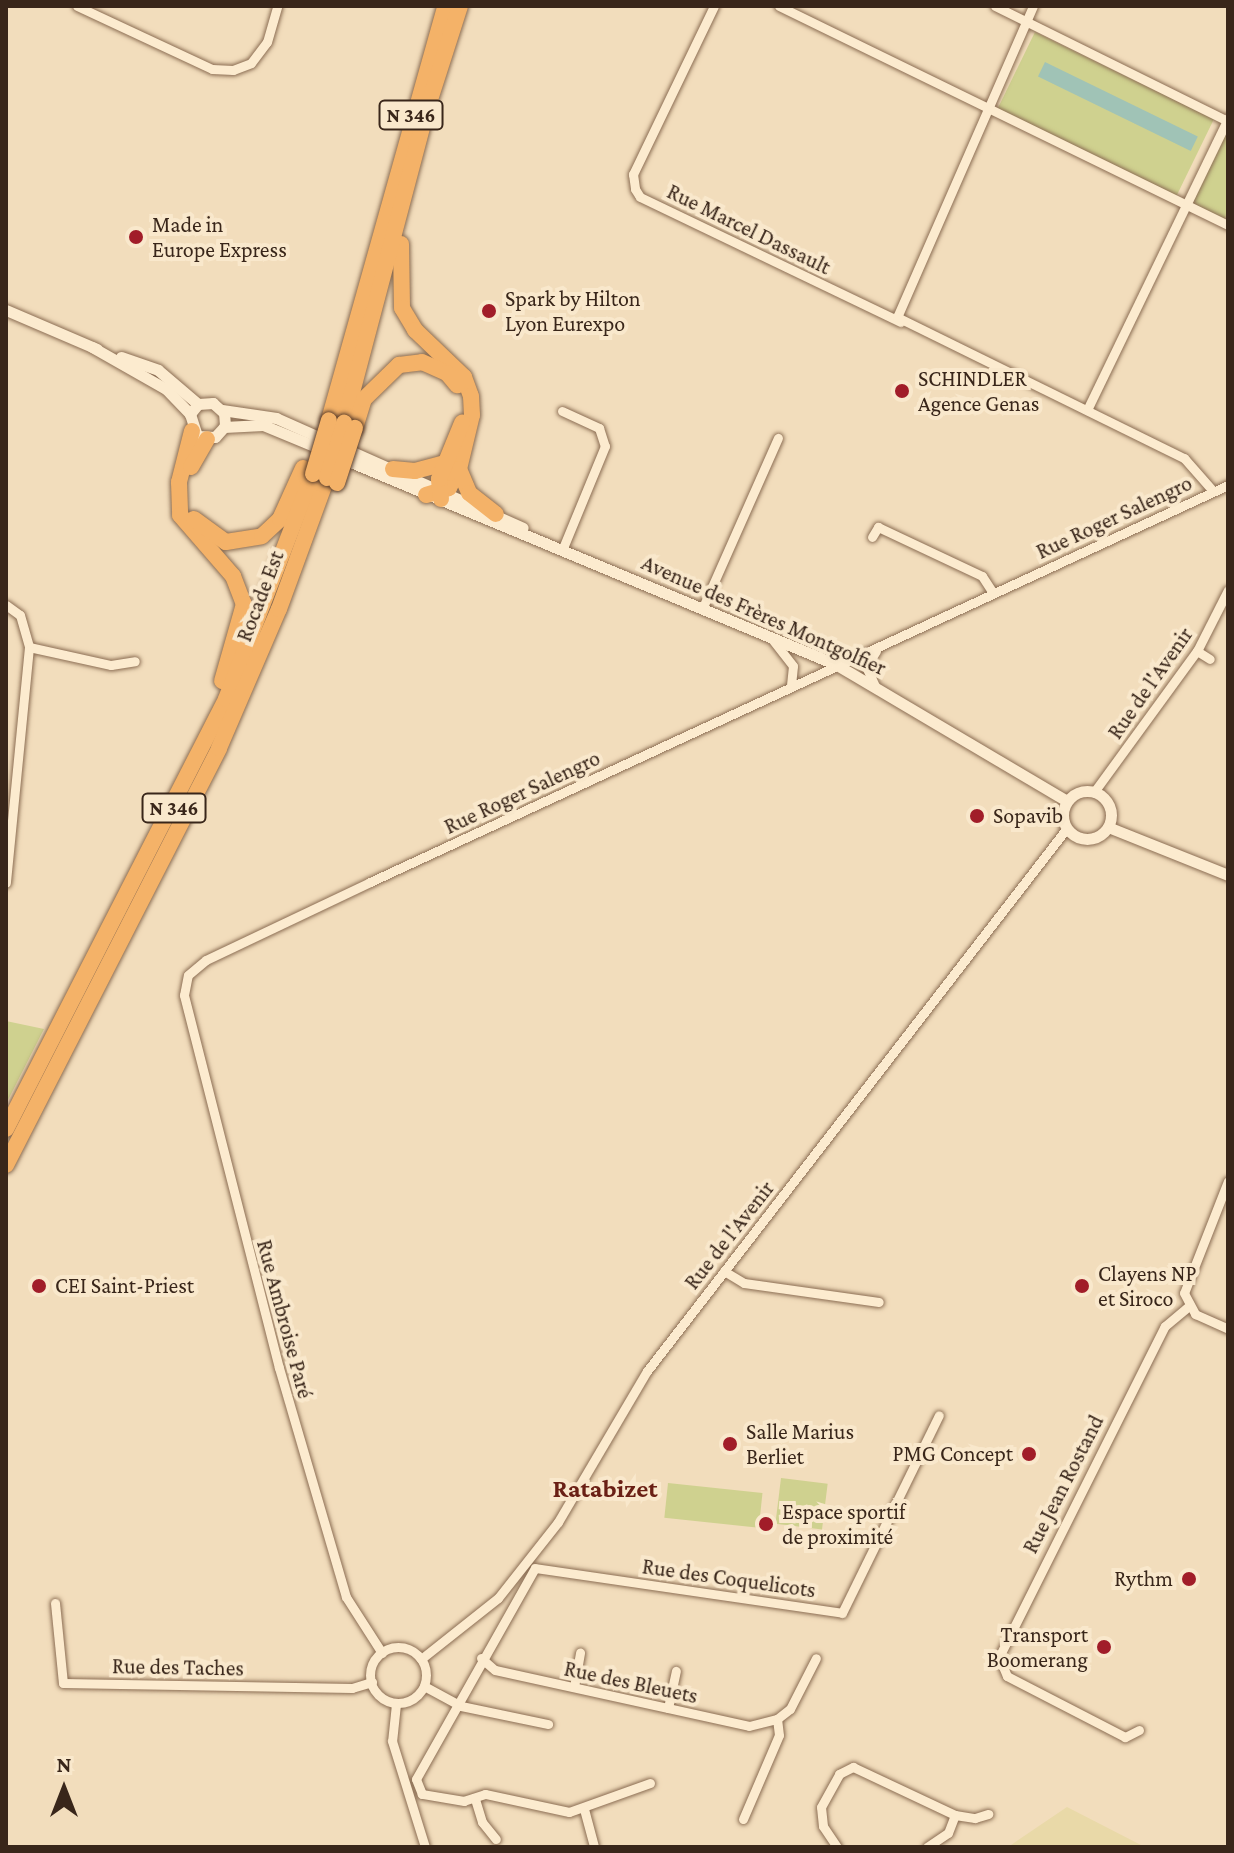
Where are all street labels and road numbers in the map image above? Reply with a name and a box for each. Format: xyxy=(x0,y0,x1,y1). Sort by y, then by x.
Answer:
road number: N 346 xyxy=(377,99,445,131)
street label: Rue Marcel Dassault xyxy=(663,178,835,280)
street label: Rue Roger Salengro xyxy=(1032,469,1196,565)
street label: Rocade Est xyxy=(231,547,289,645)
street label: Avenue des Frères Montgolfier xyxy=(638,549,890,681)
street label: Rue de l'Avenir xyxy=(1102,622,1198,744)
street label: Rue Roger Salengro xyxy=(440,744,604,840)
road number: N 346 xyxy=(140,792,208,824)
street label: Rue de l'Avenir xyxy=(678,1175,780,1295)
street label: Rue Ambroise Paré xyxy=(251,1237,319,1401)
street label: Rue Jean Rostand xyxy=(1017,1410,1109,1558)
street label: Rue des Coquelicots xyxy=(641,1553,817,1603)
street label: Rue des Taches xyxy=(112,1653,244,1681)
street label: Rue des Bleuets xyxy=(562,1655,700,1709)

